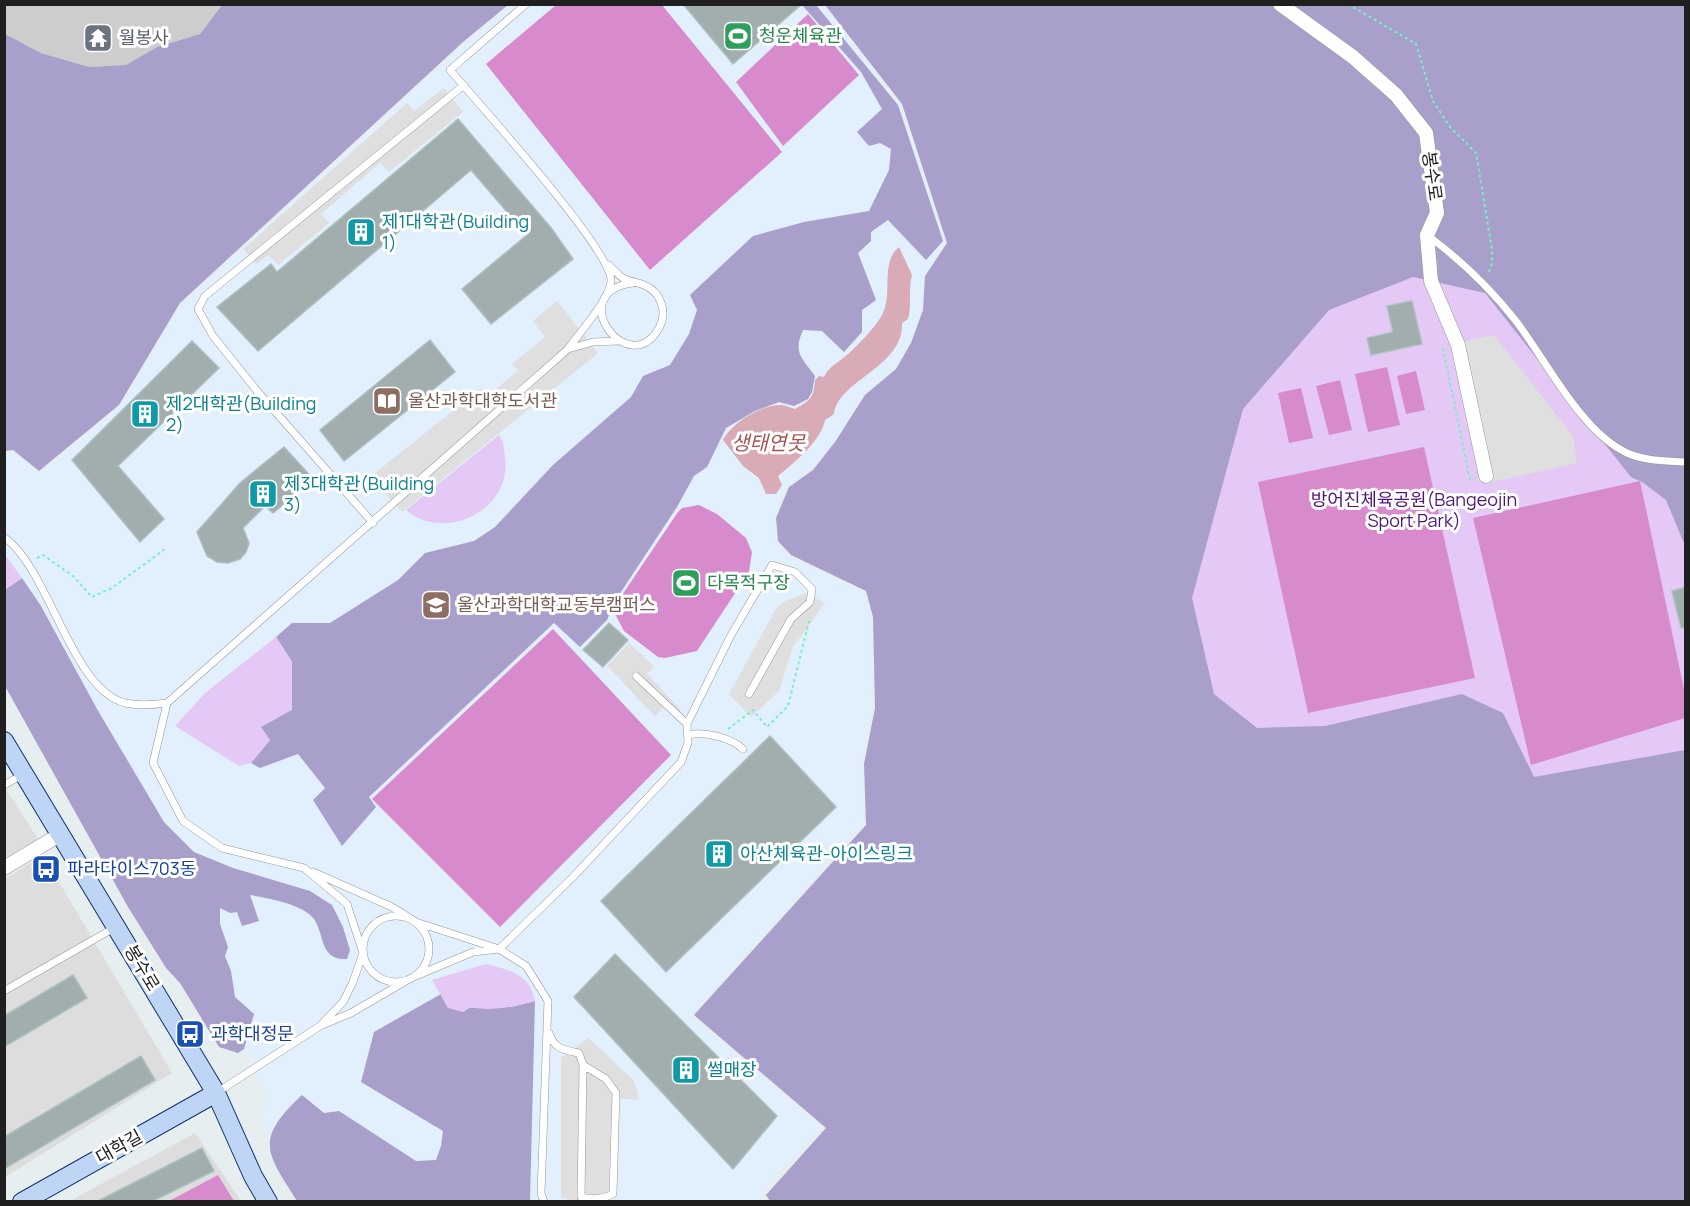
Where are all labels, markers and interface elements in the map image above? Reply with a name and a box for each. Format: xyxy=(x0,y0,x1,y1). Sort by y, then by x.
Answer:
sports icon: 청운체육관 xyxy=(722,20,754,52)
temple icon: 월봉사 xyxy=(82,22,114,54)
place label: 청운체육관 xyxy=(759,23,842,47)
place label: 월봉사 xyxy=(119,25,169,49)
street label: 봉수로 xyxy=(1418,150,1448,202)
place label: 제1대학관(Building 1) xyxy=(382,209,529,254)
building icon: 제1대학관(Building 1) xyxy=(345,216,377,248)
library icon: 울산과학대학도서관 xyxy=(371,385,403,417)
place label: 울산과학대학도서관 xyxy=(408,388,557,412)
place label: 제2대학관(Building 2) xyxy=(166,391,317,436)
building icon: 제2대학관(Building 2) xyxy=(129,398,161,430)
water label: 생태연못 xyxy=(731,429,806,456)
place label: 제3대학관(Building 3) xyxy=(284,471,434,516)
building icon: 제3대학관(Building 3) xyxy=(247,478,279,510)
park label: 방어진체육공원(Bangeojin Sport Park) xyxy=(1311,487,1517,532)
sports icon: 다목적구장 xyxy=(670,567,702,599)
place label: 다목적구장 xyxy=(707,570,790,594)
school or university icon: 울산과학대학교동부캠퍼스 xyxy=(420,589,452,621)
place label: 울산과학대학교동부캠퍼스 xyxy=(457,592,656,616)
building icon: 아산체육관-아이스링크 xyxy=(703,838,735,870)
place label: 아산체육관-아이스링크 xyxy=(740,841,913,865)
bus stop icon: 파라다이스703동 xyxy=(30,853,62,885)
place label: 파라다이스703동 xyxy=(67,856,196,880)
street label: 봉수로 xyxy=(120,940,166,995)
bus stop icon: 과학대정문 xyxy=(174,1018,206,1050)
place label: 과학대정문 xyxy=(211,1021,294,1045)
building icon: 썰매장 xyxy=(670,1054,702,1086)
place label: 썰매장 xyxy=(707,1057,757,1081)
street label: 대학길 xyxy=(91,1124,146,1169)

